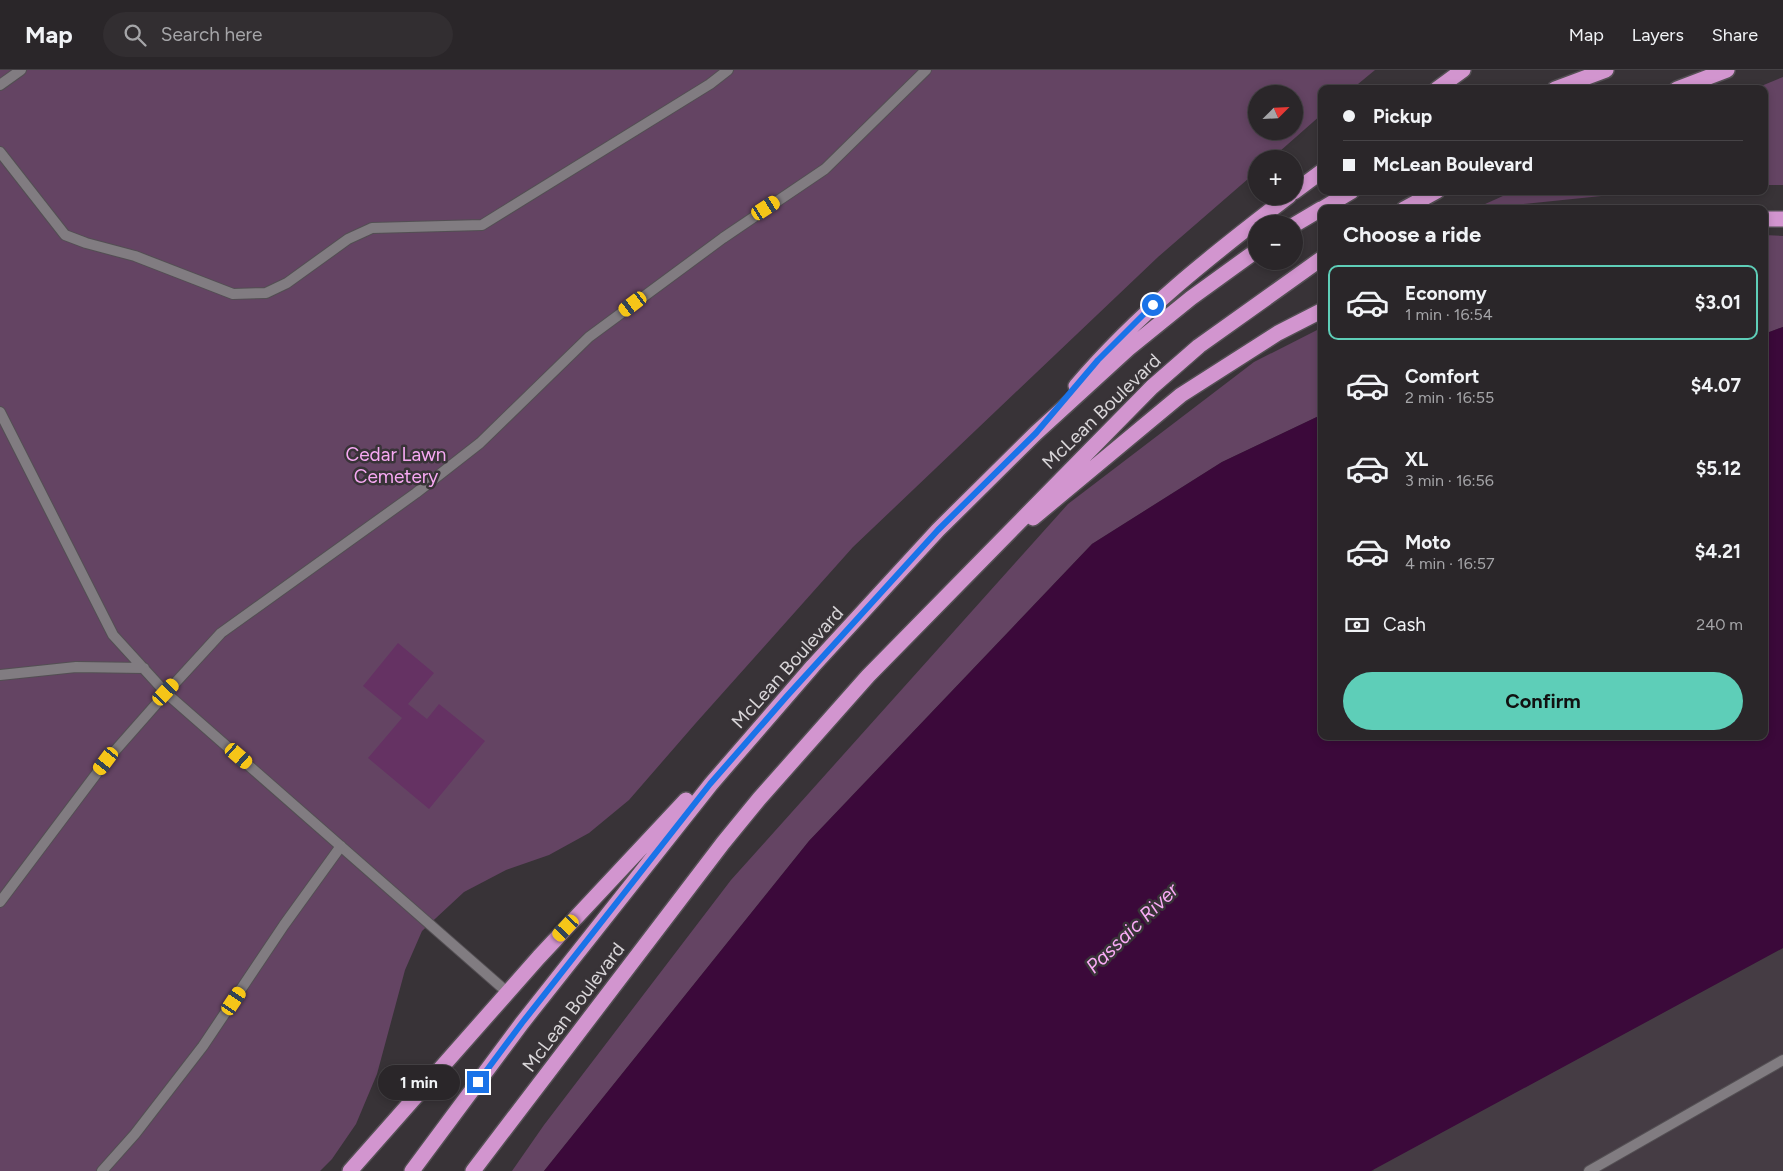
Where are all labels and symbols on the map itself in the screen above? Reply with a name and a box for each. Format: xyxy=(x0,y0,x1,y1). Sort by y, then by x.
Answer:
north arrow xyxy=(1248,85,1302,140)
car xyxy=(749,194,782,222)
car xyxy=(616,289,649,319)
route start xyxy=(1142,294,1164,316)
street label: McLean Boulevard xyxy=(1037,349,1165,474)
park label: Cedar Lawn Cemetery xyxy=(346,443,446,488)
street label: McLean Boulevard xyxy=(727,602,848,733)
car xyxy=(150,676,181,708)
car xyxy=(222,740,255,772)
car xyxy=(90,745,121,777)
water label: Passaic River xyxy=(1081,877,1184,978)
car xyxy=(550,912,581,944)
street label: McLean Boulevard xyxy=(517,938,630,1077)
car xyxy=(219,984,248,1018)
callout: 1 min xyxy=(378,1064,460,1100)
route end xyxy=(467,1071,489,1093)

